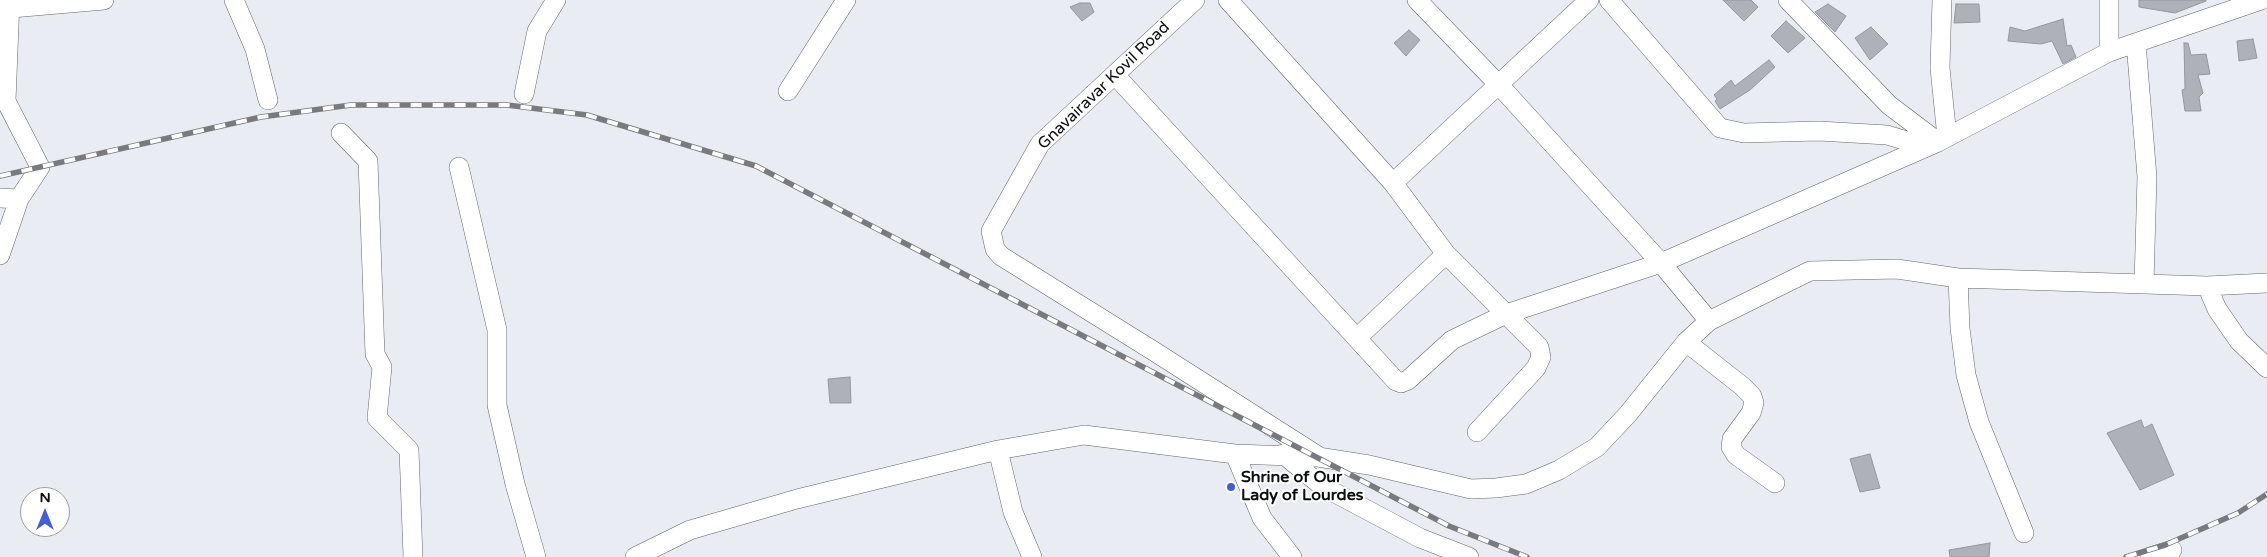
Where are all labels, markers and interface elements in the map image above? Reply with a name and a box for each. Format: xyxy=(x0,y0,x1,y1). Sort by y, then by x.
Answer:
street label: Gnavairavar Kovil Road xyxy=(1034,18,1174,154)
place label: Shrine of Our Lady of Lourdes xyxy=(1241,468,1363,506)
marker: Shrine of Our Lady of Lourdes xyxy=(1225,481,1237,493)
north arrow xyxy=(20,487,70,537)
text: N xyxy=(39,489,51,506)

